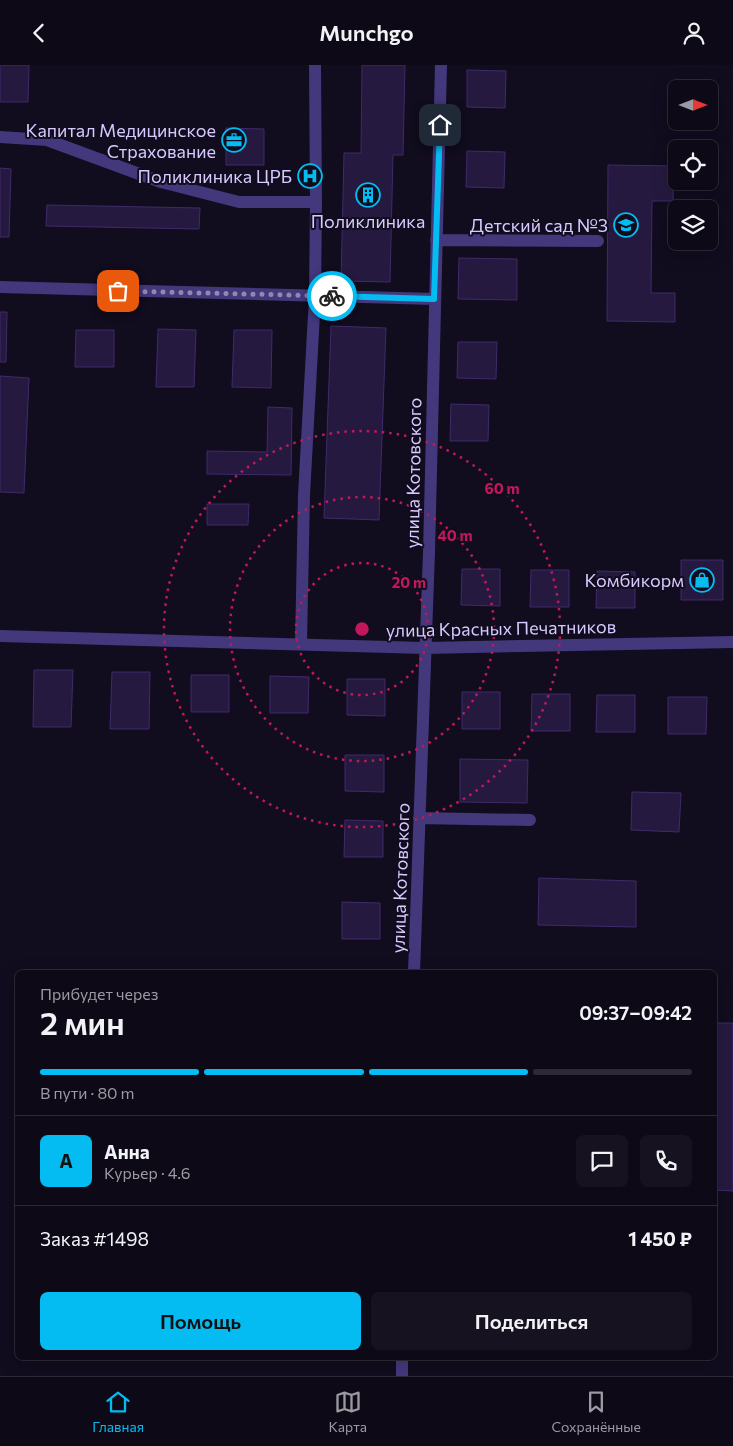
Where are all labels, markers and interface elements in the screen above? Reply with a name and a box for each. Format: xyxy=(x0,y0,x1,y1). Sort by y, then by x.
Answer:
icon: back xyxy=(25,19,53,47)
text: Munchgo xyxy=(319,19,414,46)
icon: person xyxy=(680,19,708,47)
north arrow xyxy=(668,80,718,130)
map controls xyxy=(668,80,718,250)
pin xyxy=(419,104,461,146)
icon: home xyxy=(426,111,454,139)
place label: Капитал Медицинское Страхование xyxy=(25,119,216,162)
office icon: Капитал Медицинское Страхование xyxy=(221,127,247,153)
button: locate xyxy=(668,140,718,190)
hospital icon: Поликлиника ЦРБ xyxy=(297,163,323,189)
place label: Поликлиника ЦРБ xyxy=(138,165,292,187)
building icon: Поликлиника xyxy=(355,182,381,208)
button: layers xyxy=(668,200,718,250)
place label: Поликлиника xyxy=(311,210,425,232)
school or university icon: Детский сад №3 xyxy=(613,212,639,238)
place label: Детский сад №3 xyxy=(470,214,608,236)
pin xyxy=(97,270,139,312)
courier xyxy=(307,271,357,321)
icon: bag xyxy=(104,277,132,305)
icon: bike xyxy=(318,282,346,310)
street label: улица Котовского xyxy=(401,397,425,549)
text: 60 m xyxy=(484,479,520,497)
text: 40 m xyxy=(437,526,473,544)
shop icon: Комбикорм xyxy=(689,567,715,593)
place label: Комбикорм xyxy=(584,569,684,591)
text: 20 m xyxy=(392,573,426,591)
street label: улица Красных Печатников xyxy=(386,615,616,641)
centre of rings xyxy=(353,620,371,638)
street label: улица Котовского xyxy=(386,802,414,954)
text: Прибудет через xyxy=(40,984,159,1003)
text: 09:37–09:42 xyxy=(579,1001,692,1024)
text: 2 мин xyxy=(40,1002,125,1042)
text: В пути · 80 m xyxy=(40,1083,135,1102)
button: chat xyxy=(576,1135,628,1187)
button: phone xyxy=(640,1135,692,1187)
text: Анна xyxy=(104,1140,150,1163)
text: А xyxy=(59,1149,73,1172)
text: Курьер · 4.6 xyxy=(104,1163,190,1182)
text: Заказ #1498 xyxy=(40,1227,149,1250)
text: 1 450 ₽ xyxy=(628,1227,692,1250)
button: Помощь xyxy=(40,1292,361,1350)
button: Поделиться xyxy=(371,1292,692,1350)
tab: Главная xyxy=(92,1388,144,1435)
tab: Карта xyxy=(328,1388,367,1435)
tab: Сохранённые xyxy=(551,1388,641,1435)

